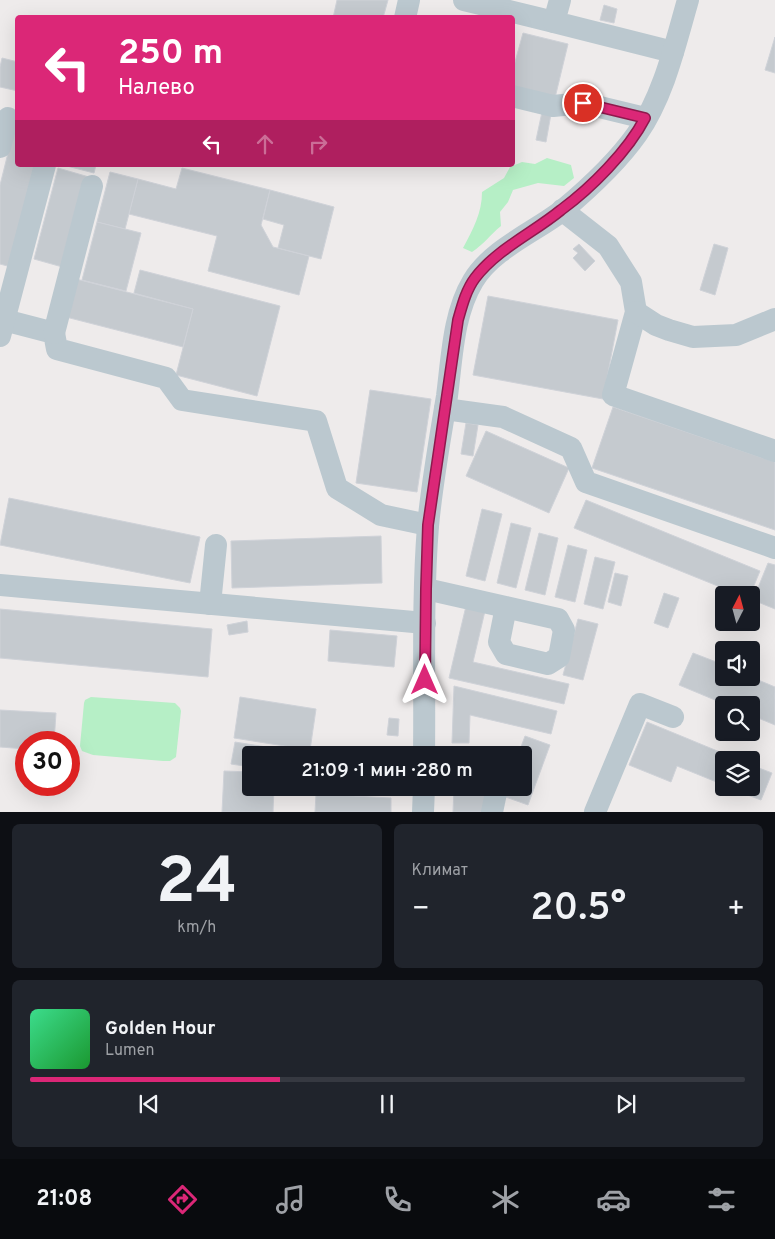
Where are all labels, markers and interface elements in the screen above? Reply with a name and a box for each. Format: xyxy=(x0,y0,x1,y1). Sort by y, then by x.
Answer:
text: 250 m xyxy=(118,32,223,76)
icon: left xyxy=(35,35,100,100)
text: Налево xyxy=(118,75,195,102)
pin xyxy=(562,82,604,124)
icon: arrive xyxy=(569,89,597,117)
icon: left xyxy=(198,130,226,158)
icon: ahead xyxy=(251,130,279,158)
icon: right xyxy=(304,130,332,158)
north arrow xyxy=(715,586,760,631)
map controls xyxy=(715,586,760,796)
button: sound xyxy=(715,641,760,686)
position arrow xyxy=(398,653,450,705)
button: search xyxy=(715,696,760,741)
speed limit sign: 30 xyxy=(15,731,80,796)
button: layers xyxy=(715,751,760,796)
text: 21:09 · 1 мин · 280 m xyxy=(301,759,473,783)
text: 24 xyxy=(156,844,238,926)
text: Климат xyxy=(412,861,468,881)
text: 20.5° xyxy=(530,885,626,934)
text: − xyxy=(412,892,430,928)
text: + xyxy=(727,892,745,928)
text: km/h xyxy=(177,918,216,938)
text: Golden Hour xyxy=(105,1017,216,1041)
text: Lumen xyxy=(105,1041,155,1061)
icon: previous xyxy=(135,1090,163,1118)
icon: pause xyxy=(373,1090,401,1118)
icon: next xyxy=(612,1090,640,1118)
icon: directions xyxy=(165,1182,200,1217)
icon: music xyxy=(273,1182,308,1217)
icon: phone xyxy=(380,1182,415,1217)
icon: climate xyxy=(488,1182,523,1217)
icon: car xyxy=(596,1182,631,1217)
icon: filters xyxy=(704,1182,739,1217)
text: 21:08 xyxy=(36,1186,92,1213)

